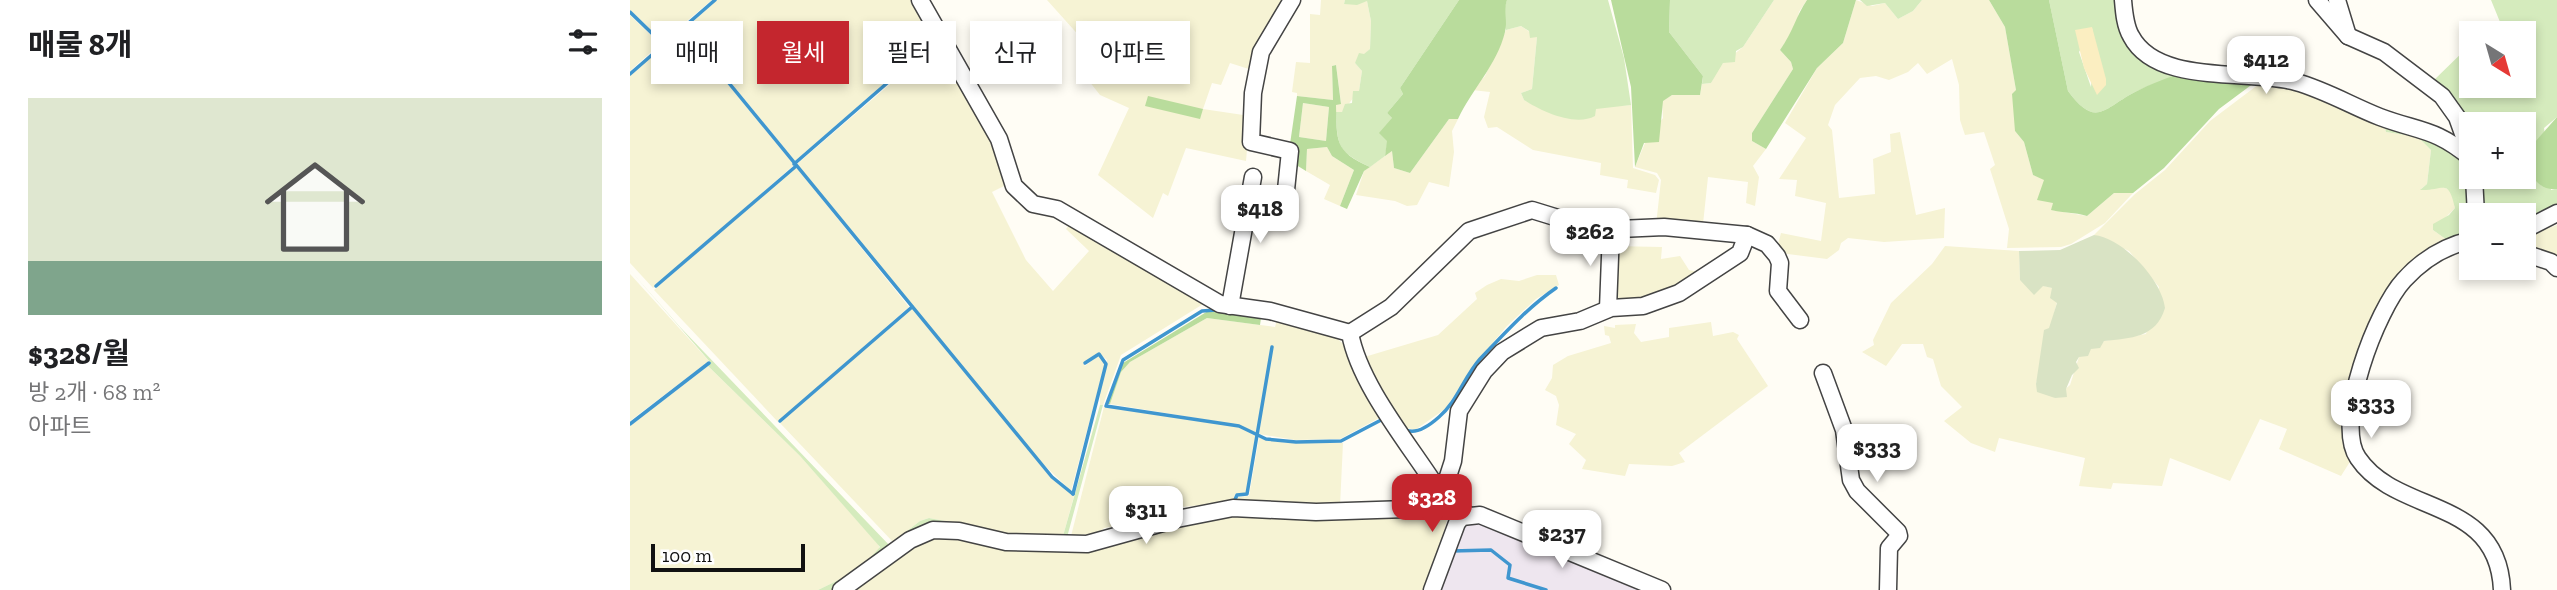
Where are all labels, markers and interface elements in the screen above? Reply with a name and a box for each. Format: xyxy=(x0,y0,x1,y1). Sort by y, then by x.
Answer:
chip: 매매 xyxy=(651,21,743,84)
chip: 월세 xyxy=(757,21,849,84)
chip: 필터 xyxy=(863,21,956,84)
chip: 신규 xyxy=(970,21,1062,84)
chip: 아파트 xyxy=(1076,21,1190,84)
north arrow xyxy=(2459,21,2536,98)
map controls xyxy=(2459,21,2536,280)
icon: filters xyxy=(564,23,602,61)
text: 매물 8개 xyxy=(28,27,133,63)
pin: $412 xyxy=(2225,36,2307,96)
text: $412 xyxy=(2243,45,2289,73)
button: + xyxy=(2459,112,2536,189)
icon: home xyxy=(252,144,378,270)
pin: $418 xyxy=(1219,186,1301,245)
text: $418 xyxy=(1237,194,1283,222)
button: − xyxy=(2459,203,2536,280)
pin: $262 xyxy=(1549,208,1631,268)
text: $262 xyxy=(1566,217,1614,245)
text: $328/월 xyxy=(28,336,130,372)
text: 방 2개 · 68 m² xyxy=(28,378,161,406)
pin: $333 xyxy=(2330,380,2412,440)
text: $333 xyxy=(2347,389,2395,417)
text: 아파트 xyxy=(28,412,91,440)
pin: $333 xyxy=(1836,424,1918,484)
text: $333 xyxy=(1853,433,1901,461)
pin: $328 xyxy=(1391,475,1473,534)
text: $328 xyxy=(1408,483,1456,511)
pin: $311 xyxy=(1105,486,1187,546)
text: $311 xyxy=(1125,495,1167,523)
pin: $237 xyxy=(1521,510,1603,570)
text: $237 xyxy=(1538,519,1586,547)
scale bar xyxy=(651,541,805,573)
text: 100 m xyxy=(662,544,712,567)

